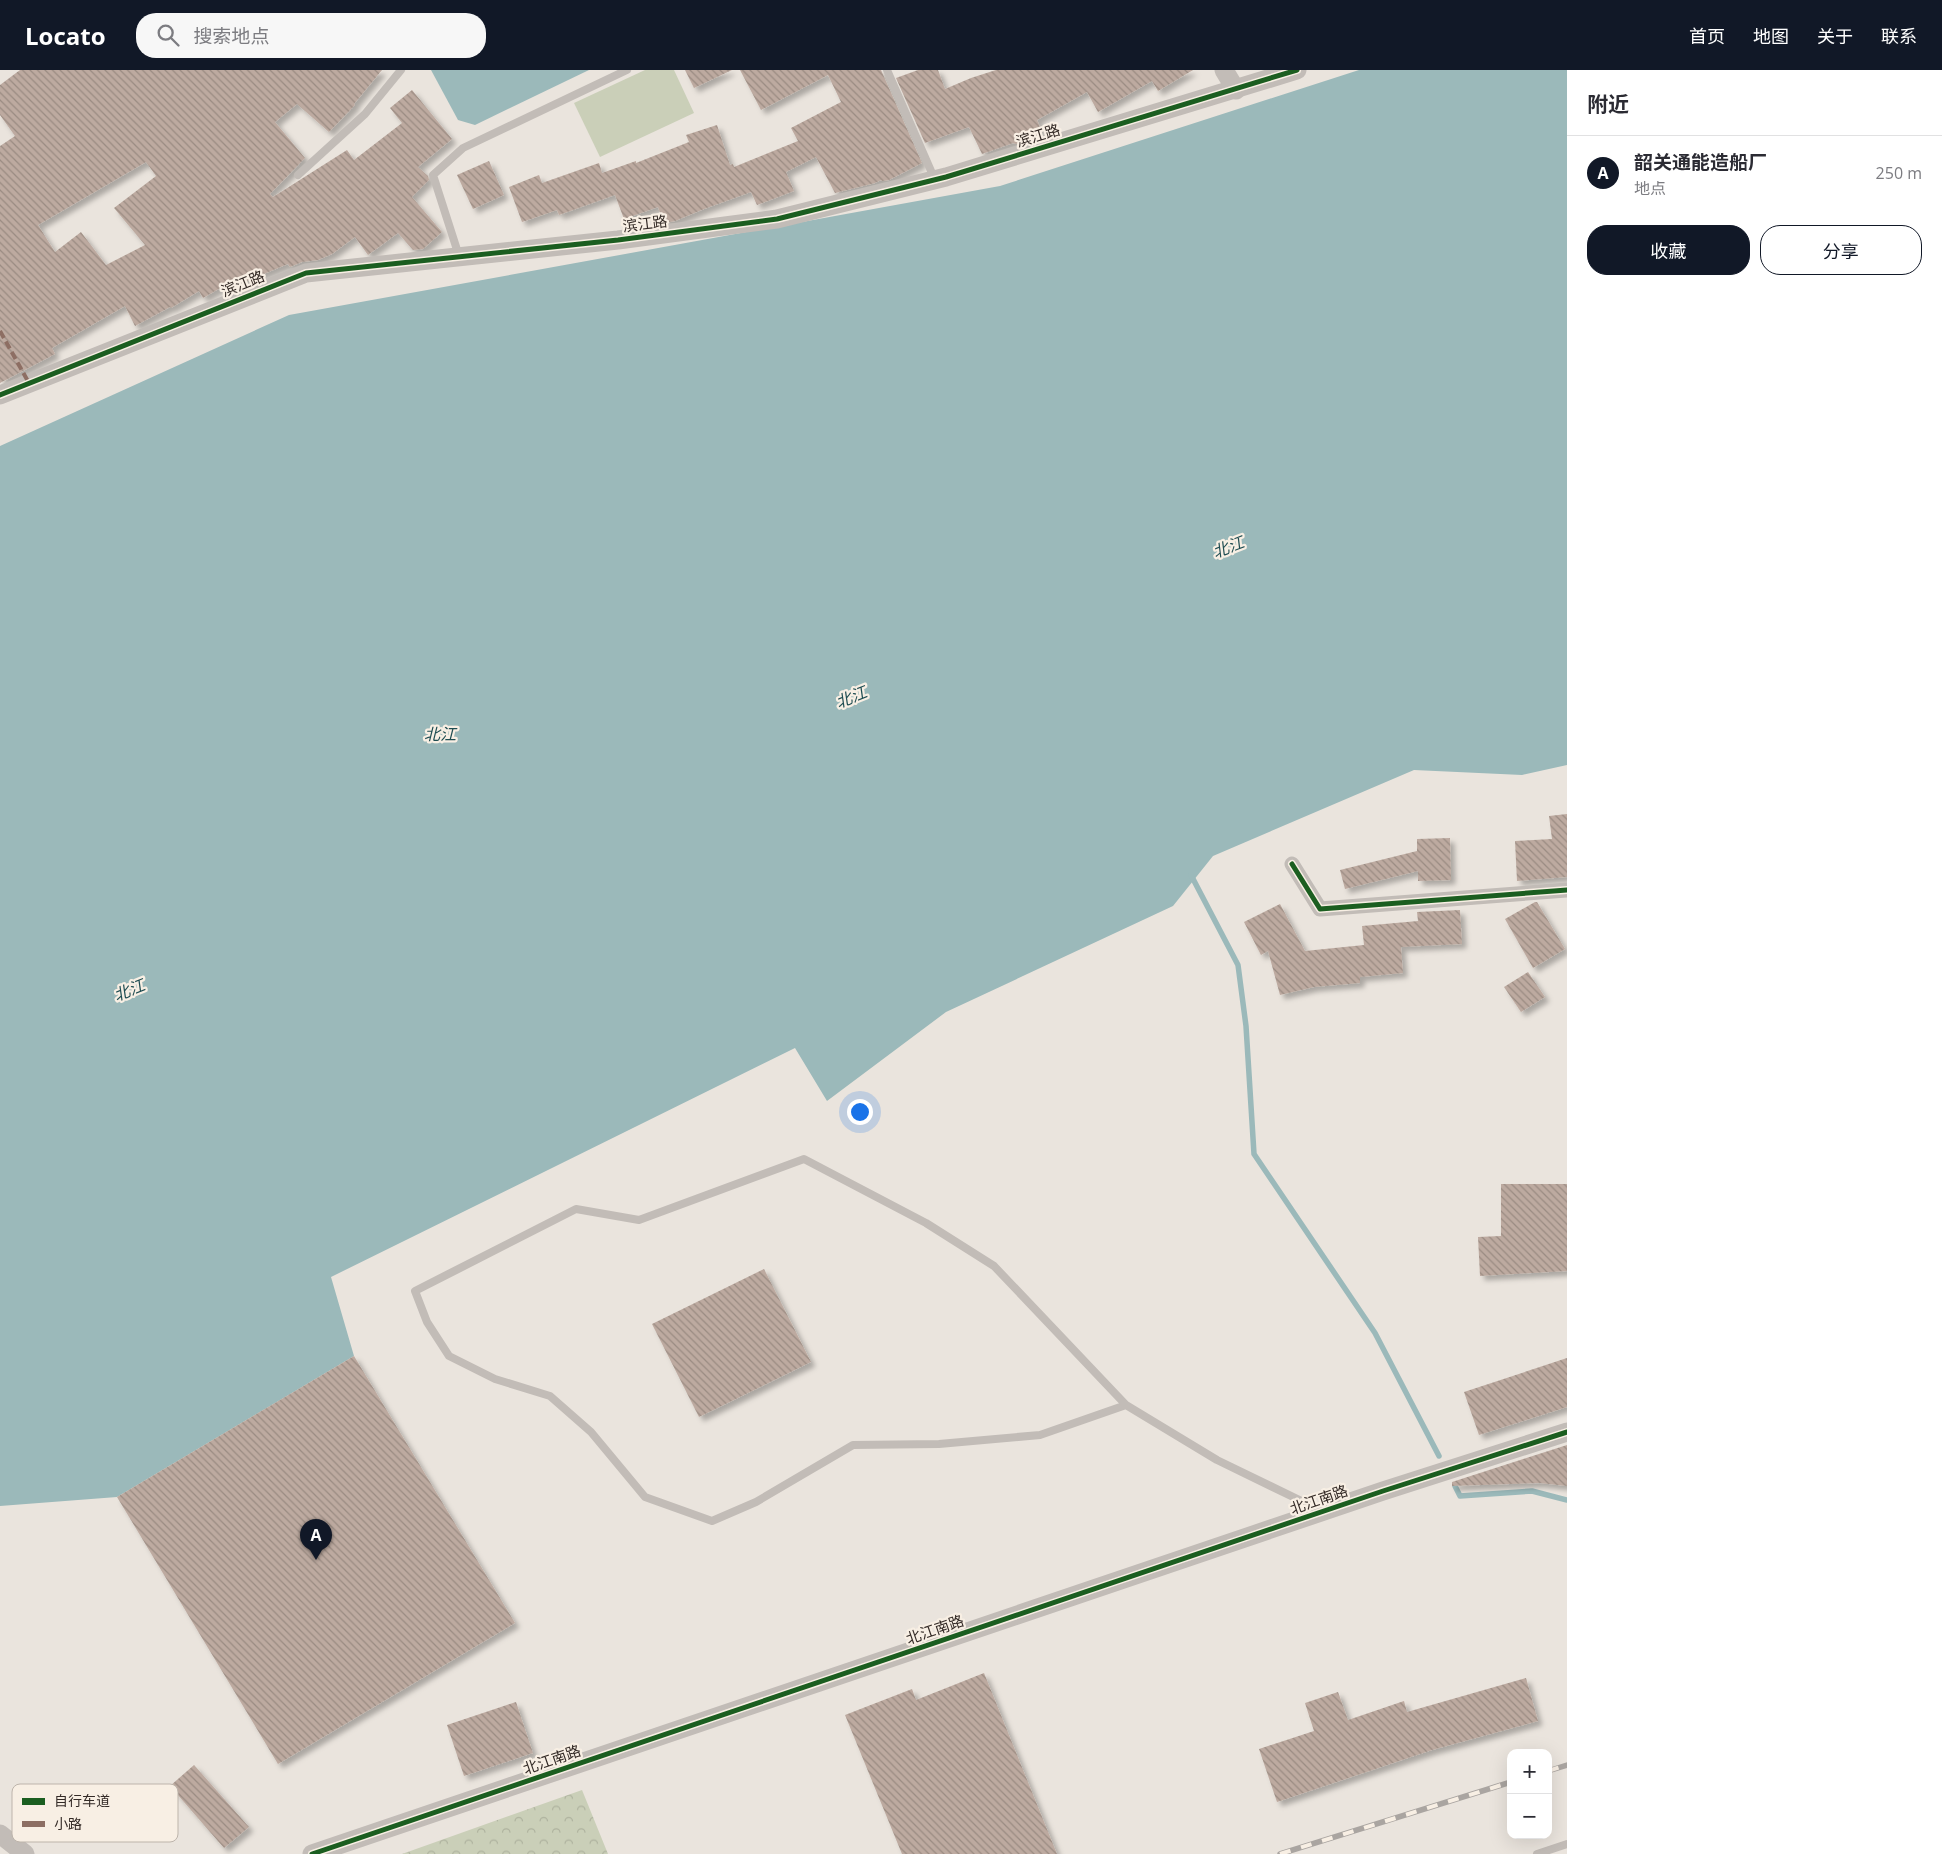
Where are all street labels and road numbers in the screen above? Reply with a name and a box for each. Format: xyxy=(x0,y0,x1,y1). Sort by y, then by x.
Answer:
street label: 滨江路 xyxy=(1013,119,1062,151)
street label: 滨江路 xyxy=(621,210,668,236)
street label: 滨江路 xyxy=(218,265,267,301)
street label: 北江南路 xyxy=(1287,1480,1350,1518)
street label: 北江南路 xyxy=(903,1610,966,1648)
street label: 北江南路 xyxy=(520,1740,583,1778)

